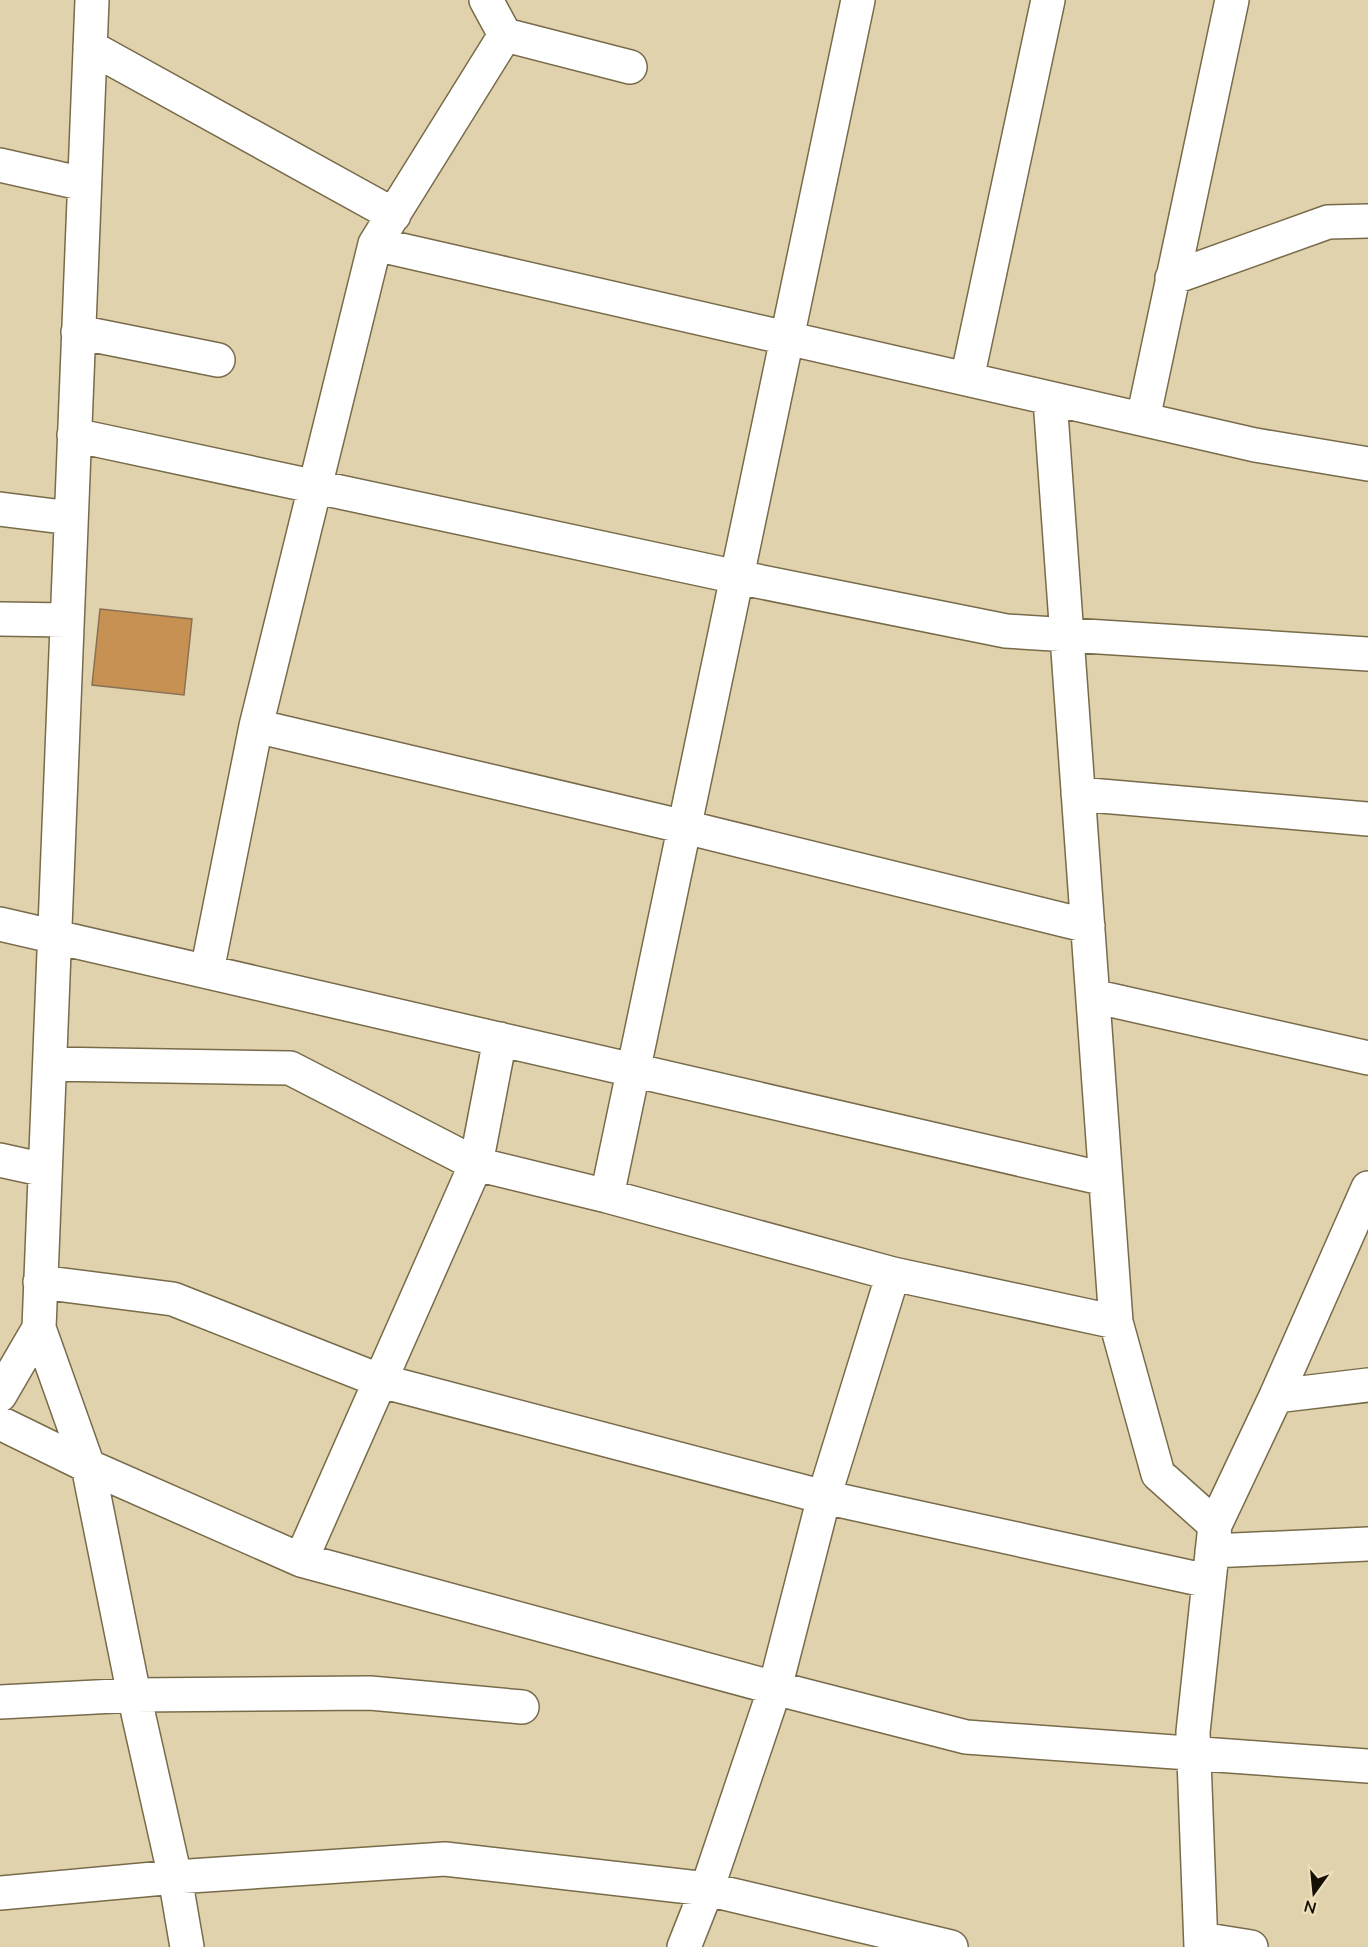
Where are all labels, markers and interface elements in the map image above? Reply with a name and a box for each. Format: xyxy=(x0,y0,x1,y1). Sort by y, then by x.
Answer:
north arrow xyxy=(1284,1863,1344,1923)
text: N xyxy=(1302,1896,1319,1919)

